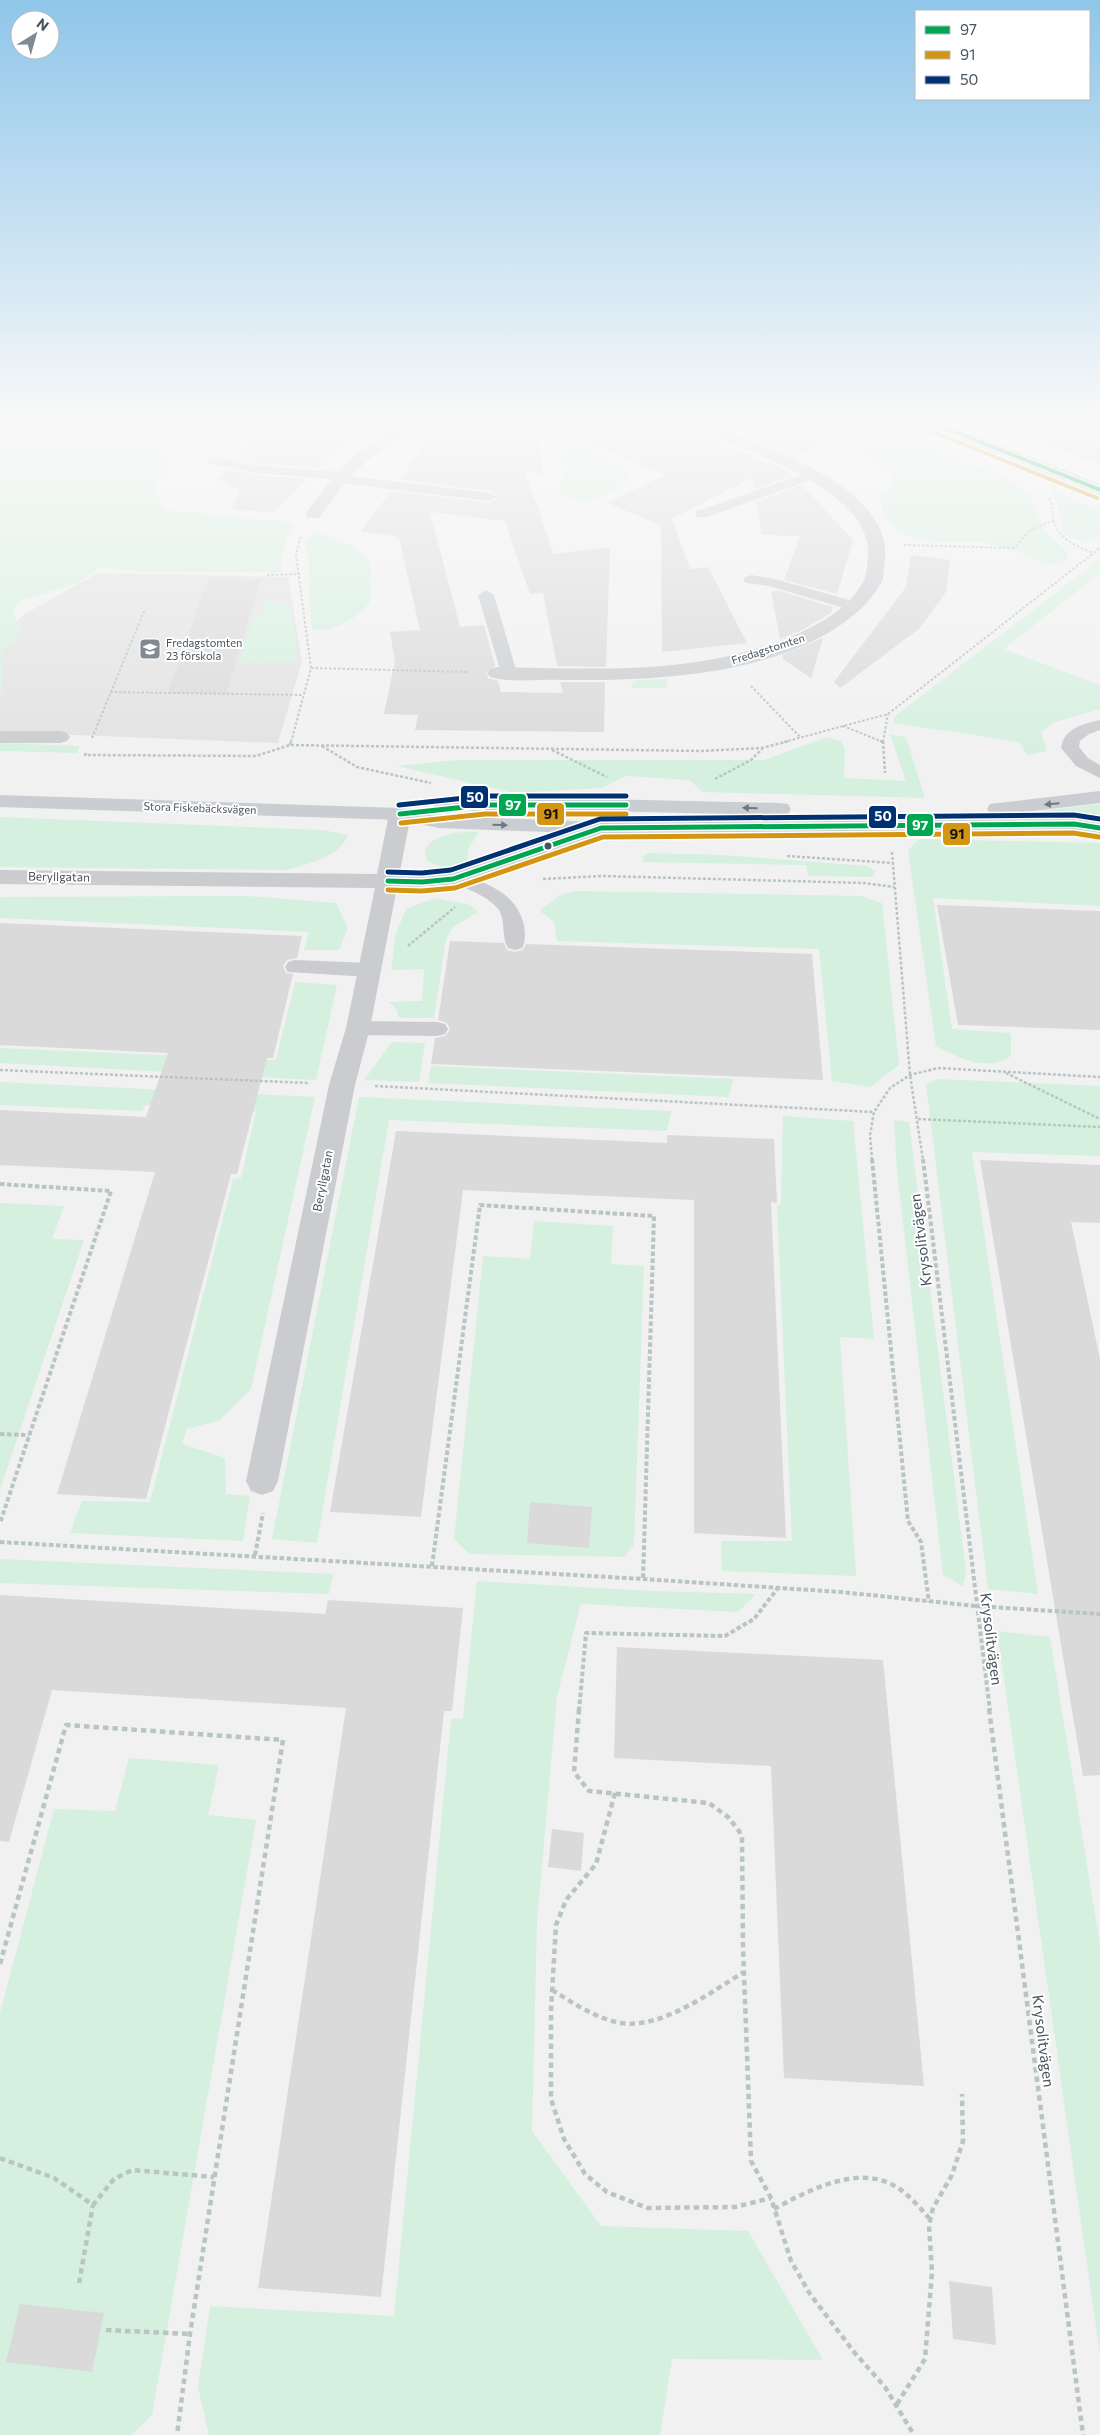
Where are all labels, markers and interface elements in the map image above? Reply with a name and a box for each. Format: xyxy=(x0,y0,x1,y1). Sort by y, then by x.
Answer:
north arrow xyxy=(10,10,60,60)
legend xyxy=(915,10,1090,100)
text: N xyxy=(34,14,52,34)
text: 97 xyxy=(960,20,977,38)
text: 91 xyxy=(960,45,976,63)
text: 50 xyxy=(960,70,978,88)
street label: Fredagstomten xyxy=(730,631,806,667)
place label: Fredagstomten 23 förskola xyxy=(166,636,242,662)
school or university icon: Fredagstomten 23 förskola xyxy=(138,637,162,661)
line badge: 50 xyxy=(460,785,489,809)
text: 50 xyxy=(466,788,484,805)
line badge: 97 xyxy=(498,793,527,817)
text: 97 xyxy=(505,796,521,813)
street label: Stora Fiskebäcksvägen xyxy=(143,799,257,816)
one-way arrow xyxy=(1043,800,1059,808)
line badge: 91 xyxy=(536,802,565,826)
one-way arrow xyxy=(741,804,757,812)
text: 91 xyxy=(544,805,558,822)
line badge: 50 xyxy=(868,805,897,829)
text: 50 xyxy=(874,807,892,824)
line badge: 97 xyxy=(906,813,934,837)
text: 97 xyxy=(912,816,928,833)
one-way arrow xyxy=(492,822,508,830)
line badge: 91 xyxy=(942,822,971,846)
text: 91 xyxy=(950,825,964,842)
unlabelled marker xyxy=(543,841,553,851)
street label: Beryllgatan xyxy=(28,868,90,884)
street label: Beryllgatan xyxy=(309,1149,335,1213)
street label: Krysolitvägen xyxy=(905,1193,935,1287)
street label: Krysolitvägen xyxy=(977,1592,1007,1686)
street label: Krysolitvägen xyxy=(1029,1994,1059,2088)

